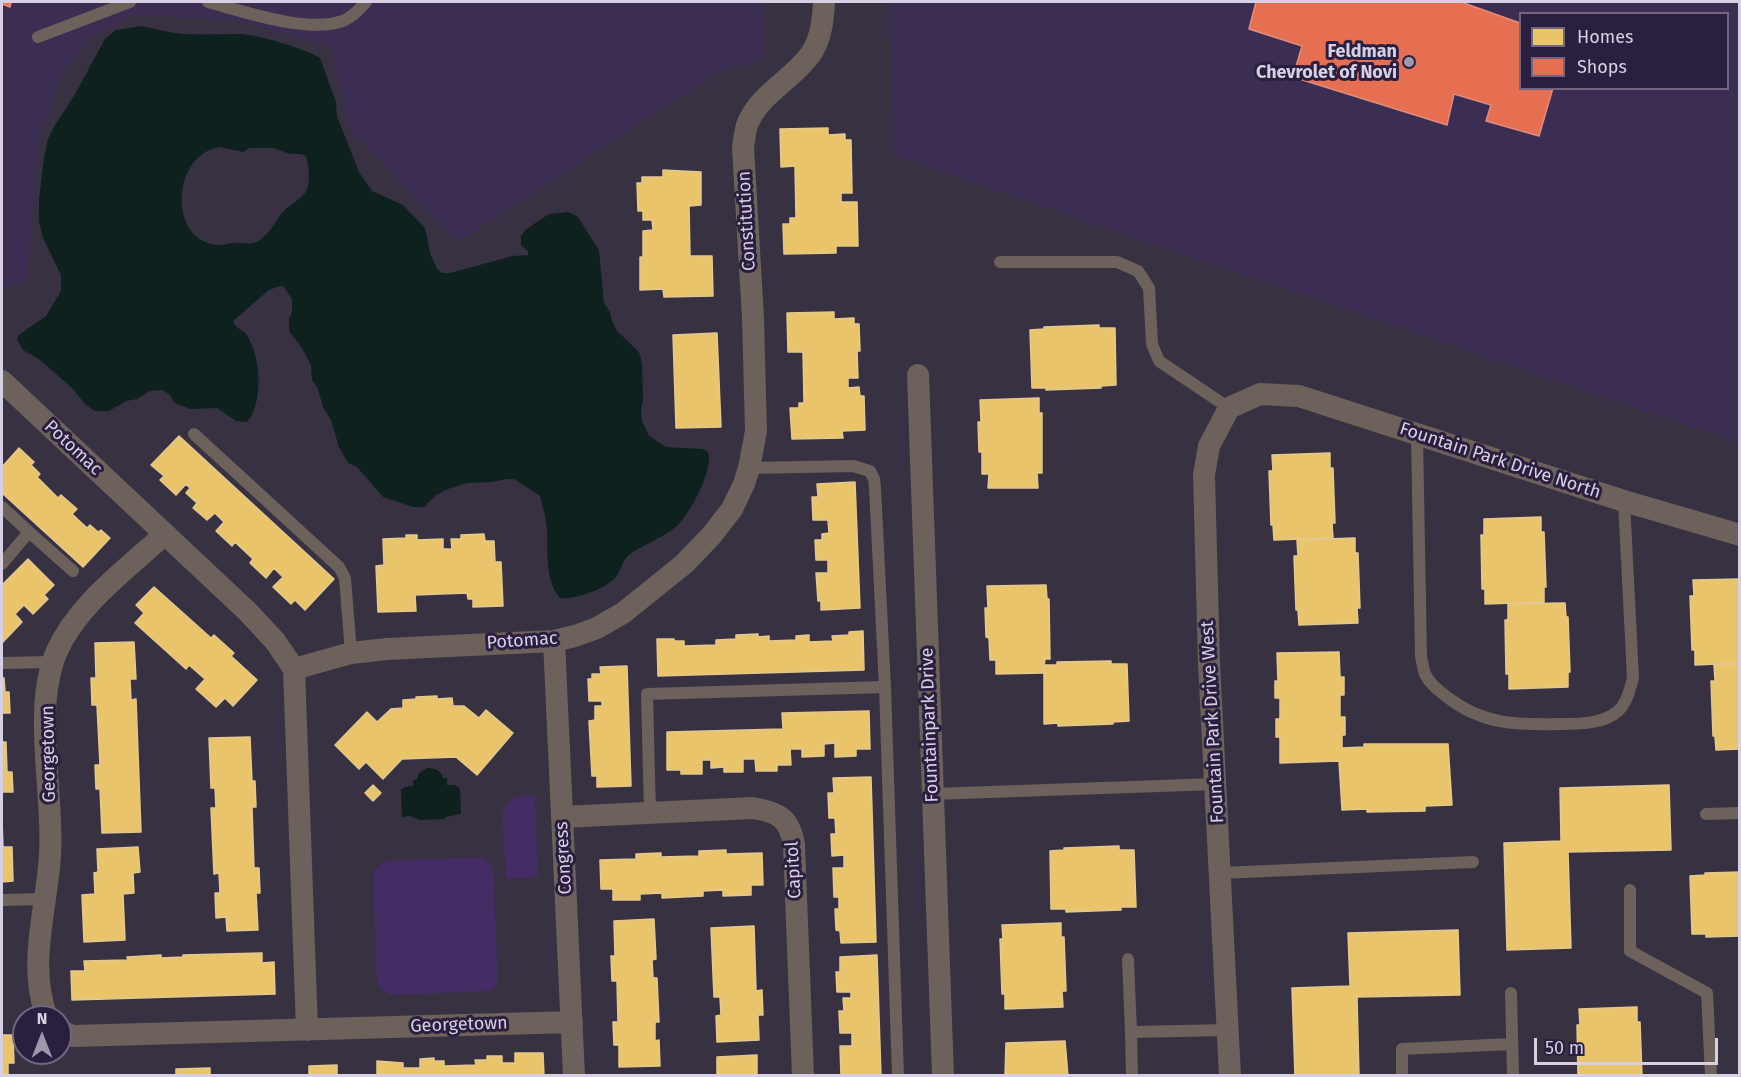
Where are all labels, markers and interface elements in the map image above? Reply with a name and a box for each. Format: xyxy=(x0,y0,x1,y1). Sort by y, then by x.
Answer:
legend xyxy=(1519,12,1729,90)
text: Homes xyxy=(1577,26,1633,48)
place label: Feldman Chevrolet of Novi xyxy=(1256,41,1397,84)
marker: Feldman Chevrolet of Novi xyxy=(1402,55,1416,69)
text: Shops xyxy=(1577,56,1627,78)
street label: Constitution xyxy=(734,170,760,272)
street label: Potomac xyxy=(40,416,106,480)
street label: Fountain Park Drive North xyxy=(1397,418,1603,504)
street label: Fountain Park Drive West xyxy=(1197,620,1229,824)
street label: Potomac xyxy=(486,628,558,654)
street label: Fountainpark Drive xyxy=(917,647,943,803)
street label: Georgetown xyxy=(37,705,61,803)
street label: Congress xyxy=(551,821,577,895)
street label: Capitol xyxy=(782,841,806,899)
north arrow xyxy=(12,1005,72,1065)
text: N xyxy=(37,1009,47,1028)
street label: Georgetown xyxy=(410,1013,508,1037)
scale bar xyxy=(1537,1026,1722,1064)
text: 50 m xyxy=(1545,1037,1584,1059)

